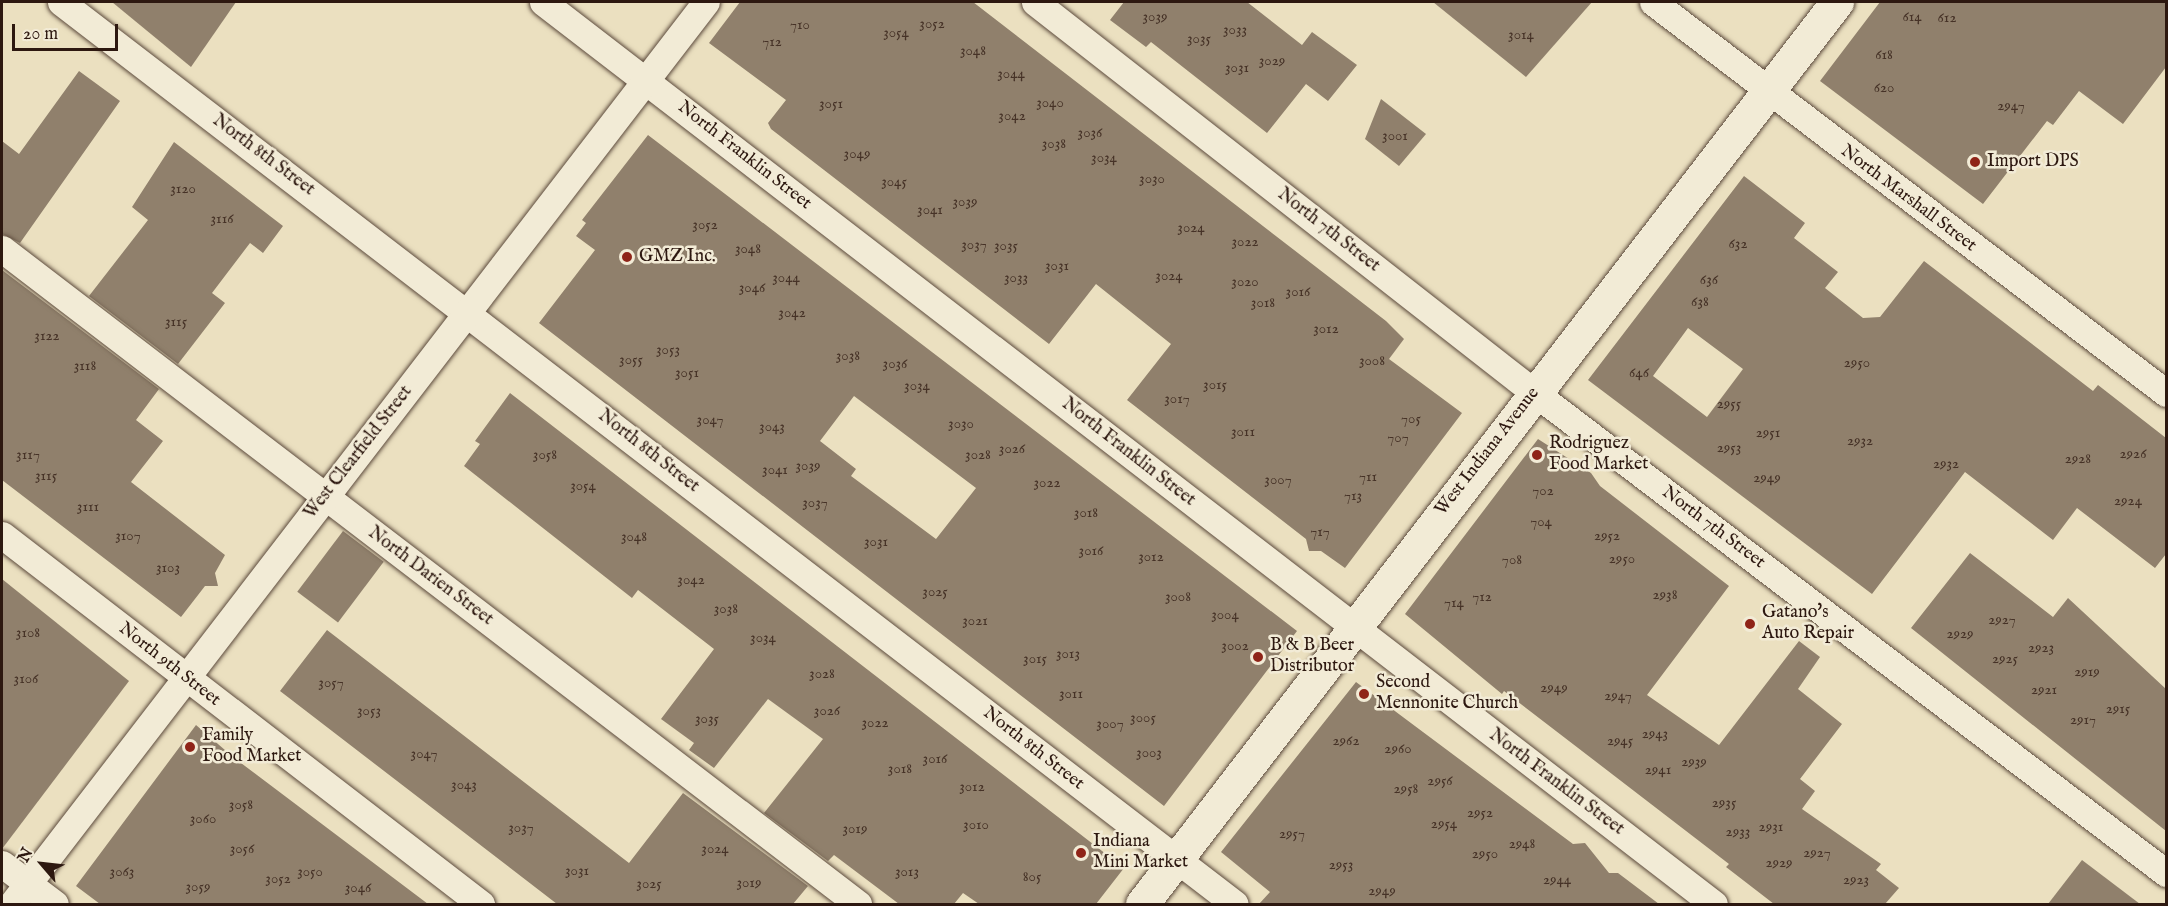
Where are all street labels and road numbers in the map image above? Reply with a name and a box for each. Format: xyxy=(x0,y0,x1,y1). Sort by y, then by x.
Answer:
street label: North Franklin Street xyxy=(673,97,815,215)
street label: North 8th Street xyxy=(208,111,318,201)
street label: North Marshall Street xyxy=(1836,141,1980,257)
street label: North 7th Street xyxy=(1273,184,1383,278)
street label: West Clearfield Street xyxy=(300,382,418,524)
street label: West Indiana Avenue xyxy=(1431,384,1545,520)
street label: North Franklin Street xyxy=(1057,394,1199,512)
street label: North 8th Street xyxy=(593,406,703,498)
street label: North 7th Street xyxy=(1657,482,1769,574)
street label: North Darien Street xyxy=(363,523,497,631)
street label: North 9th Street xyxy=(114,619,224,711)
street label: North 8th Street xyxy=(978,703,1088,795)
street label: North Franklin Street xyxy=(1484,725,1628,841)

